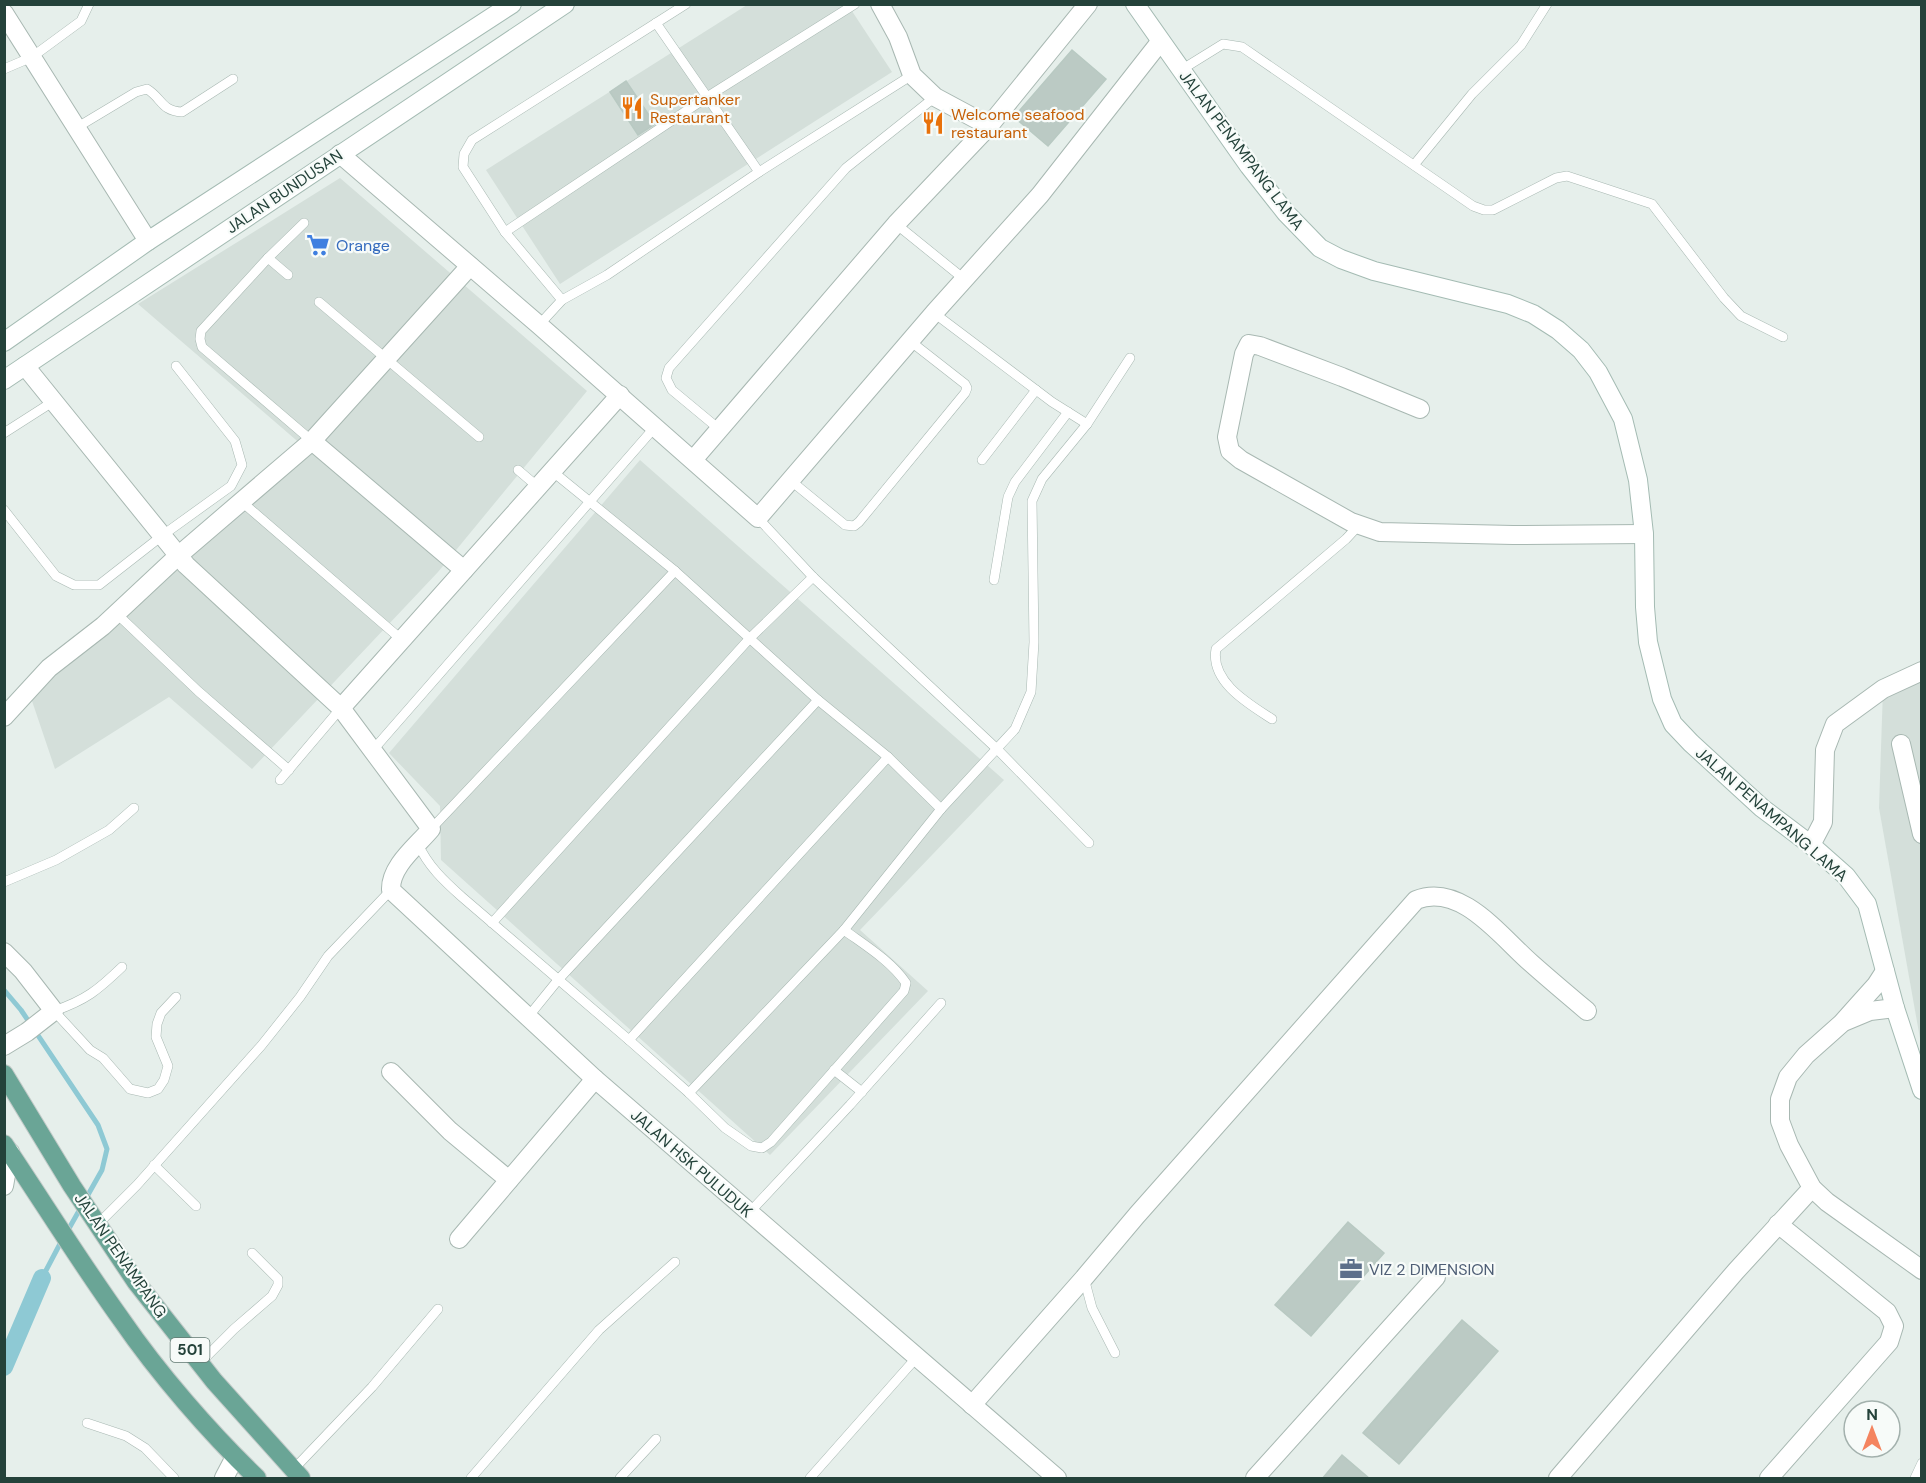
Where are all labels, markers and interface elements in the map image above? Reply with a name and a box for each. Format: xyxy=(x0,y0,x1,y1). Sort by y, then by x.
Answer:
street label: JALAN PENAMPANG LAMA xyxy=(1175,66,1309,235)
place label: Supertanker Restaurant xyxy=(650,89,740,128)
restaurant icon: Supertanker Restaurant xyxy=(619,95,645,121)
place label: Welcome seafood restaurant xyxy=(951,104,1085,143)
restaurant icon: Welcome seafood restaurant xyxy=(920,110,946,136)
street label: JALAN BUNDUSAN xyxy=(222,145,347,238)
supermarket icon: Orange xyxy=(305,232,331,258)
place label: Orange xyxy=(336,235,390,256)
street label: JALAN PENAMPANG LAMA xyxy=(1691,742,1852,887)
street label: JALAN HSK PULUDUK xyxy=(626,1104,757,1222)
street label: JALAN PENAMPANG xyxy=(70,1189,172,1322)
office icon: VIZ 2 DIMENSION xyxy=(1338,1256,1364,1282)
place label: VIZ 2 DIMENSION xyxy=(1369,1259,1495,1280)
road number: 501 xyxy=(170,1338,210,1362)
north arrow xyxy=(1842,1399,1902,1459)
text: N xyxy=(1866,1404,1878,1425)

